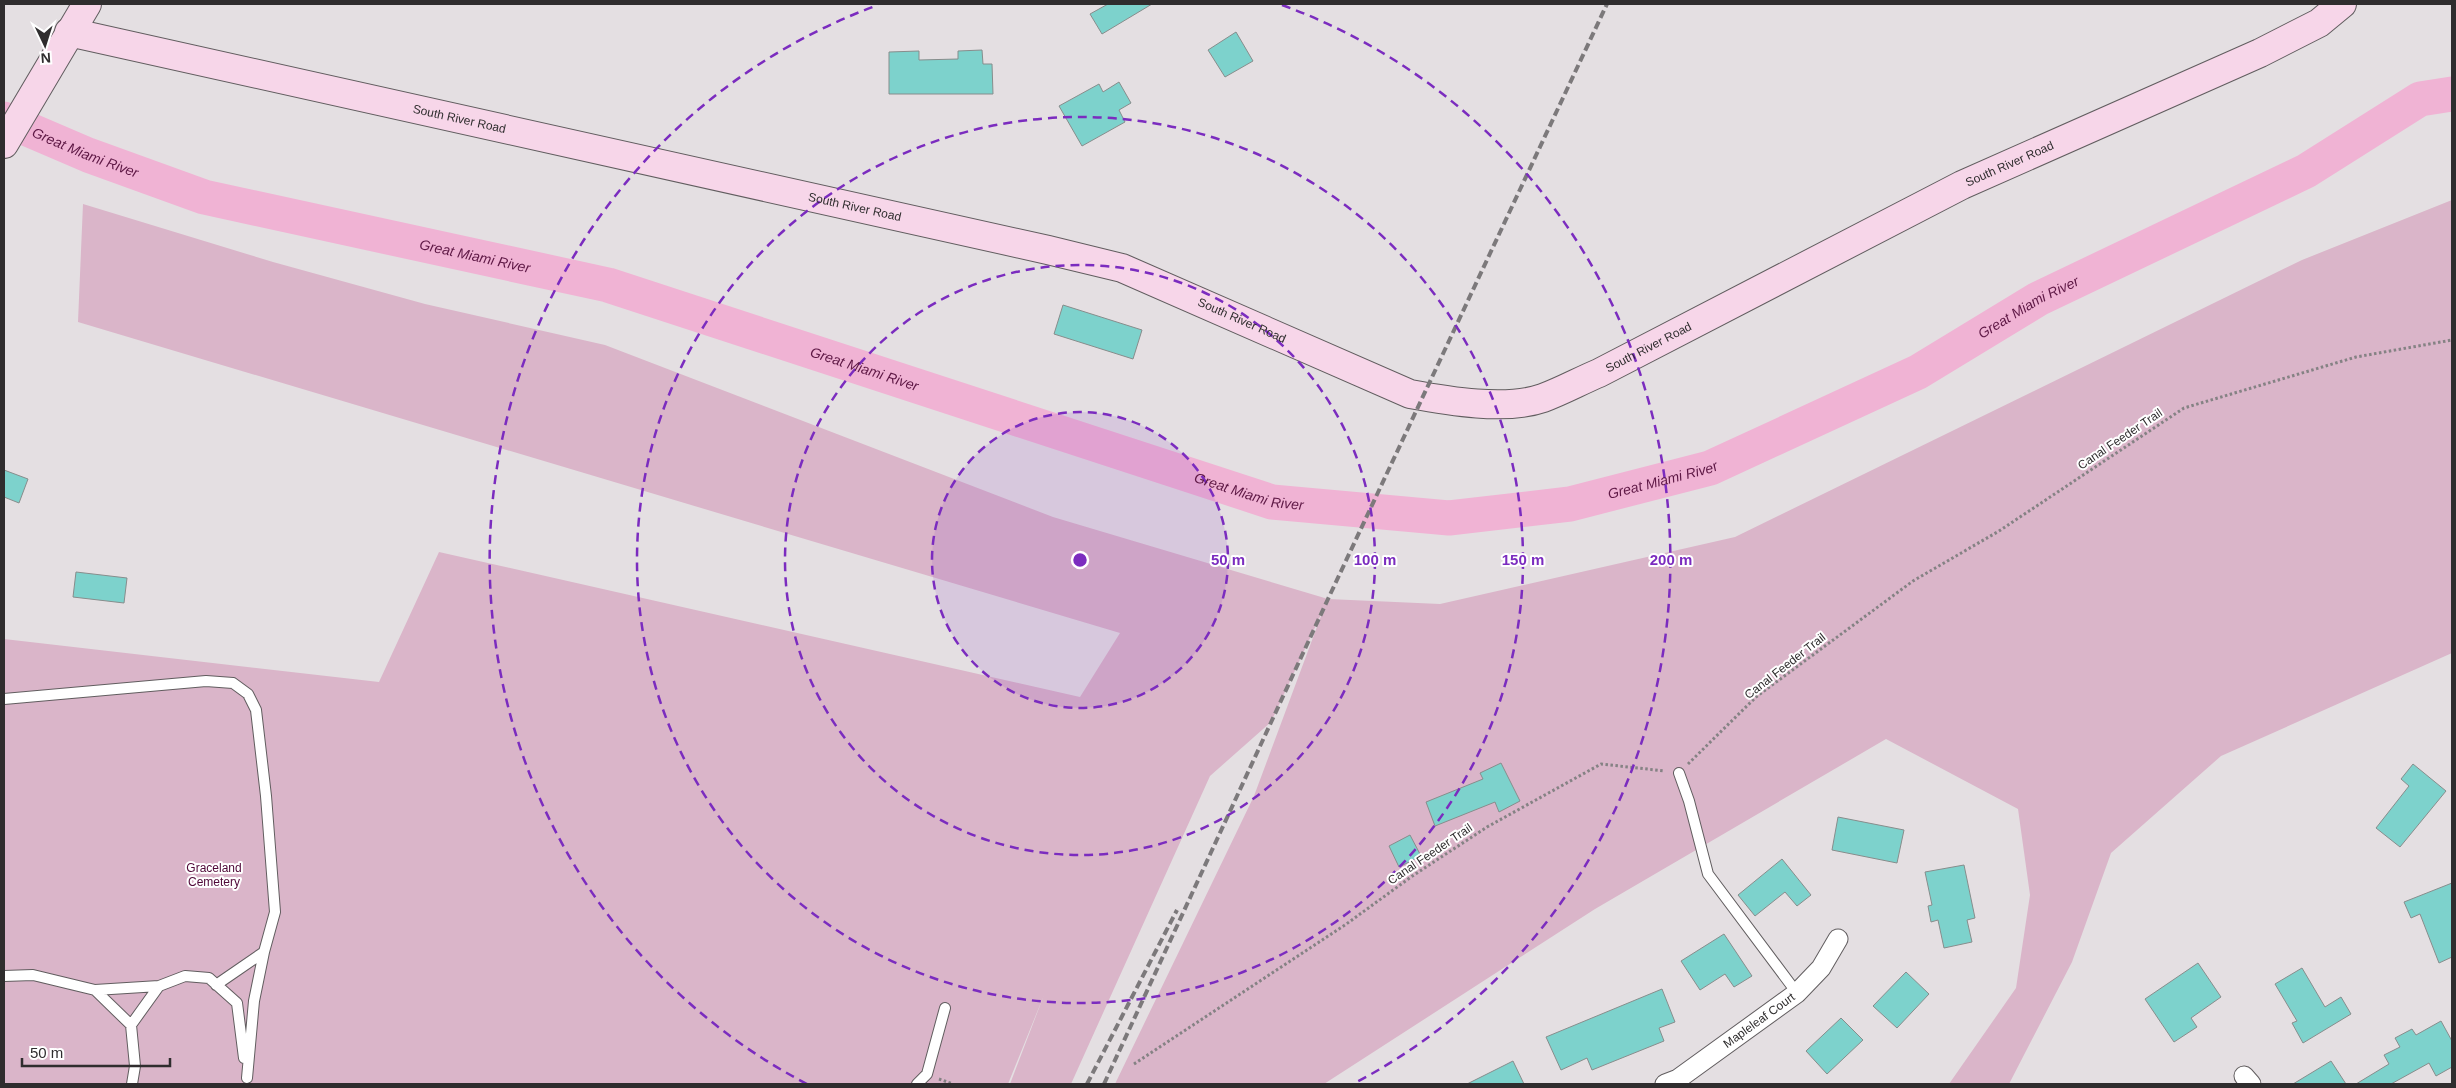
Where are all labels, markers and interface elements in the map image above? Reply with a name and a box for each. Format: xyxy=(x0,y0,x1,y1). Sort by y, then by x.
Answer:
north arrow xyxy=(20,20,70,70)
text: N xyxy=(40,50,52,66)
street label: South River Road xyxy=(412,102,507,136)
water label: Great Miami River xyxy=(30,124,142,181)
street label: South River Road xyxy=(1963,138,2056,190)
street label: South River Road xyxy=(807,190,903,224)
water label: Great Miami River xyxy=(418,236,533,276)
water label: Great Miami River xyxy=(1975,272,2082,342)
street label: South River Road xyxy=(1196,295,1288,346)
street label: South River Road xyxy=(1603,319,1694,375)
water label: Great Miami River xyxy=(808,344,922,394)
street label: Canal Feeder Trail xyxy=(2075,406,2165,472)
water label: Great Miami River xyxy=(1606,457,1721,502)
water label: Great Miami River xyxy=(1192,469,1306,513)
centre of rings xyxy=(1071,551,1089,569)
text: 50 m xyxy=(1211,551,1245,568)
text: 100 m xyxy=(1354,551,1396,568)
text: 150 m xyxy=(1502,551,1544,568)
text: 200 m xyxy=(1650,551,1692,568)
street label: Canal Feeder Trail xyxy=(1742,630,1828,702)
street label: Canal Feeder Trail xyxy=(1385,821,1475,887)
park label: Graceland Cemetery xyxy=(186,861,242,889)
street label: Mapleleaf Court xyxy=(1721,989,1798,1051)
scale bar xyxy=(22,1036,170,1068)
text: 50 m xyxy=(30,1044,63,1061)

